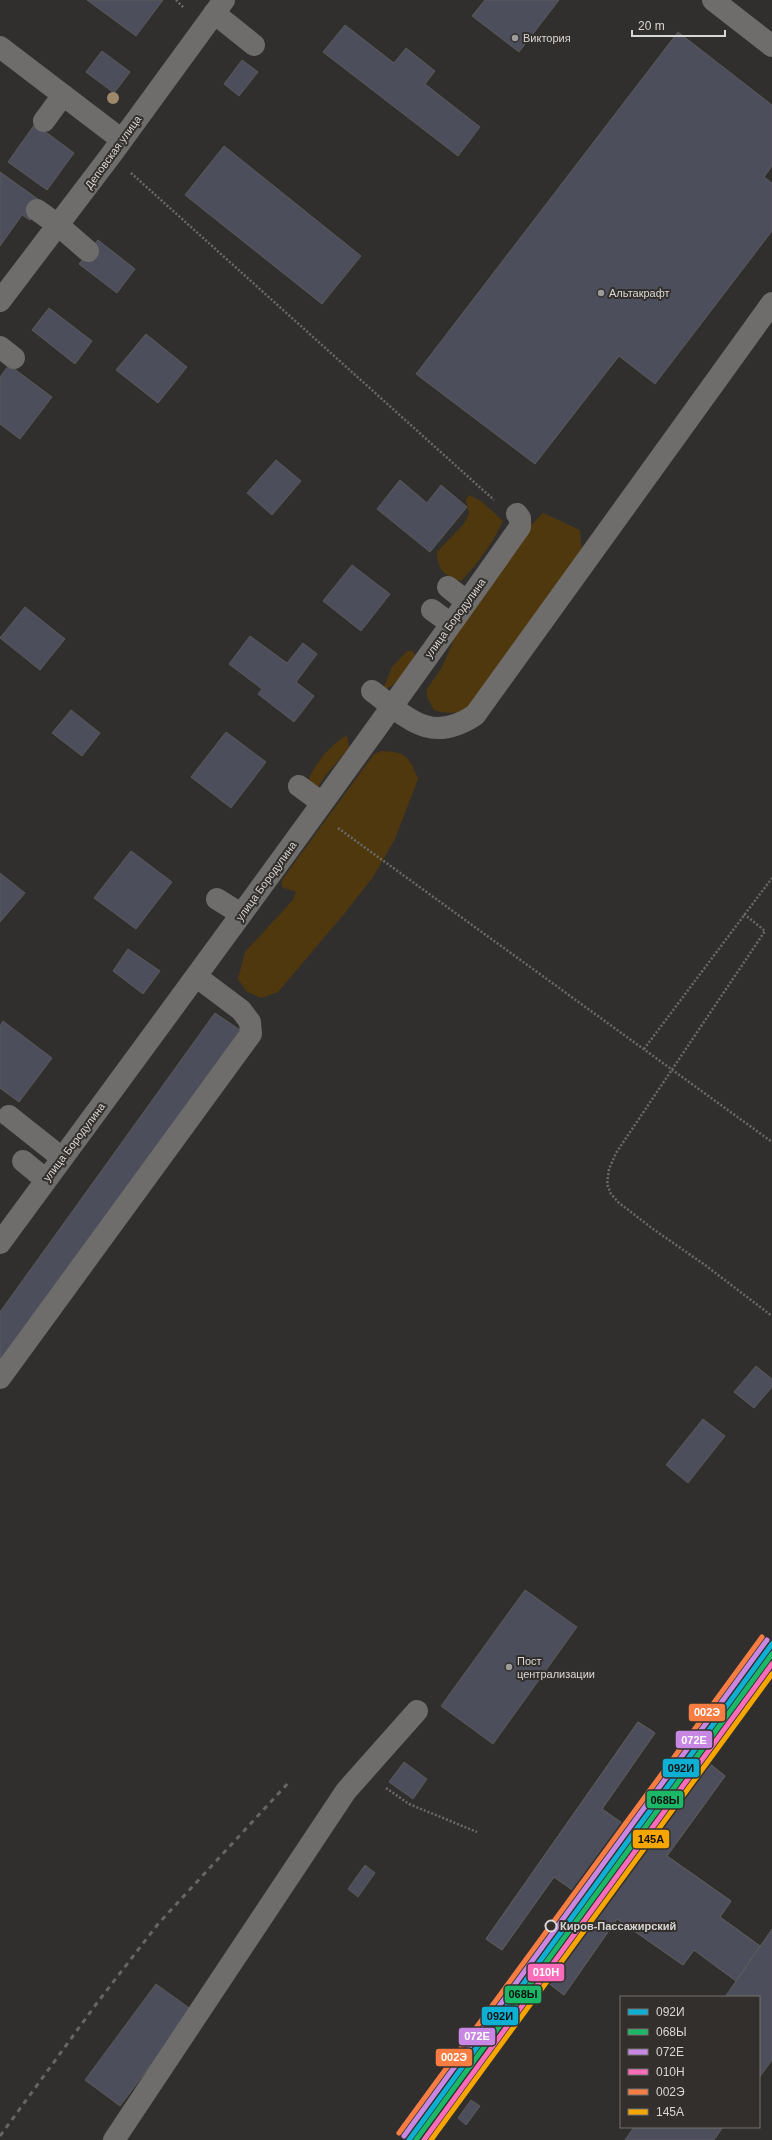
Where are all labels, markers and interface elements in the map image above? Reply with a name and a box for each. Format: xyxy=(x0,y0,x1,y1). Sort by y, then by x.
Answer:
scale bar xyxy=(632,12,725,38)
text: 20 m xyxy=(638,19,665,33)
place label: Виктория xyxy=(523,32,571,44)
marker: Виктория xyxy=(510,33,520,43)
street label: Деповская улица xyxy=(82,112,144,191)
place label: Альтакрафт xyxy=(609,287,670,299)
marker: Альтакрафт xyxy=(596,288,606,298)
street label: улица Бородулина xyxy=(422,575,488,660)
street label: улица Бородулина xyxy=(233,838,299,923)
street label: улица Бородулина xyxy=(41,1100,108,1184)
place label: Пост централизации xyxy=(517,1655,595,1680)
marker: Пост централизации xyxy=(504,1662,514,1672)
line badge: 002Э xyxy=(688,1703,726,1722)
text: 002Э xyxy=(694,1706,720,1718)
line badge: 072Е xyxy=(675,1730,713,1749)
text: 072Е xyxy=(681,1734,707,1746)
line badge: 092И xyxy=(662,1758,700,1778)
text: 092И xyxy=(668,1762,694,1774)
line badge: 068Ы xyxy=(646,1790,684,1809)
text: 068Ы xyxy=(650,1794,680,1806)
line badge: 145А xyxy=(632,1829,670,1849)
text: 145А xyxy=(638,1833,664,1845)
marker: Киров-Пассажирский xyxy=(544,1919,558,1933)
place label: Киров-Пассажирский xyxy=(560,1920,676,1932)
line badge: 010Н xyxy=(527,1963,565,1982)
text: 010Н xyxy=(533,1966,559,1978)
line badge: 068Ы xyxy=(504,1985,542,2004)
text: 068Ы xyxy=(508,1988,538,2000)
legend xyxy=(620,1996,760,2128)
text: 092И xyxy=(656,2005,685,2019)
line badge: 092И xyxy=(481,2006,519,2026)
text: 092И xyxy=(487,2010,513,2022)
text: 068Ы xyxy=(656,2025,687,2039)
line badge: 072Е xyxy=(458,2027,496,2046)
text: 072Е xyxy=(464,2030,490,2042)
text: 072Е xyxy=(656,2045,684,2059)
line badge: 002Э xyxy=(435,2048,473,2067)
text: 002Э xyxy=(441,2051,467,2063)
text: 010Н xyxy=(656,2065,685,2079)
text: 002Э xyxy=(656,2085,685,2099)
text: 145А xyxy=(656,2105,684,2119)

